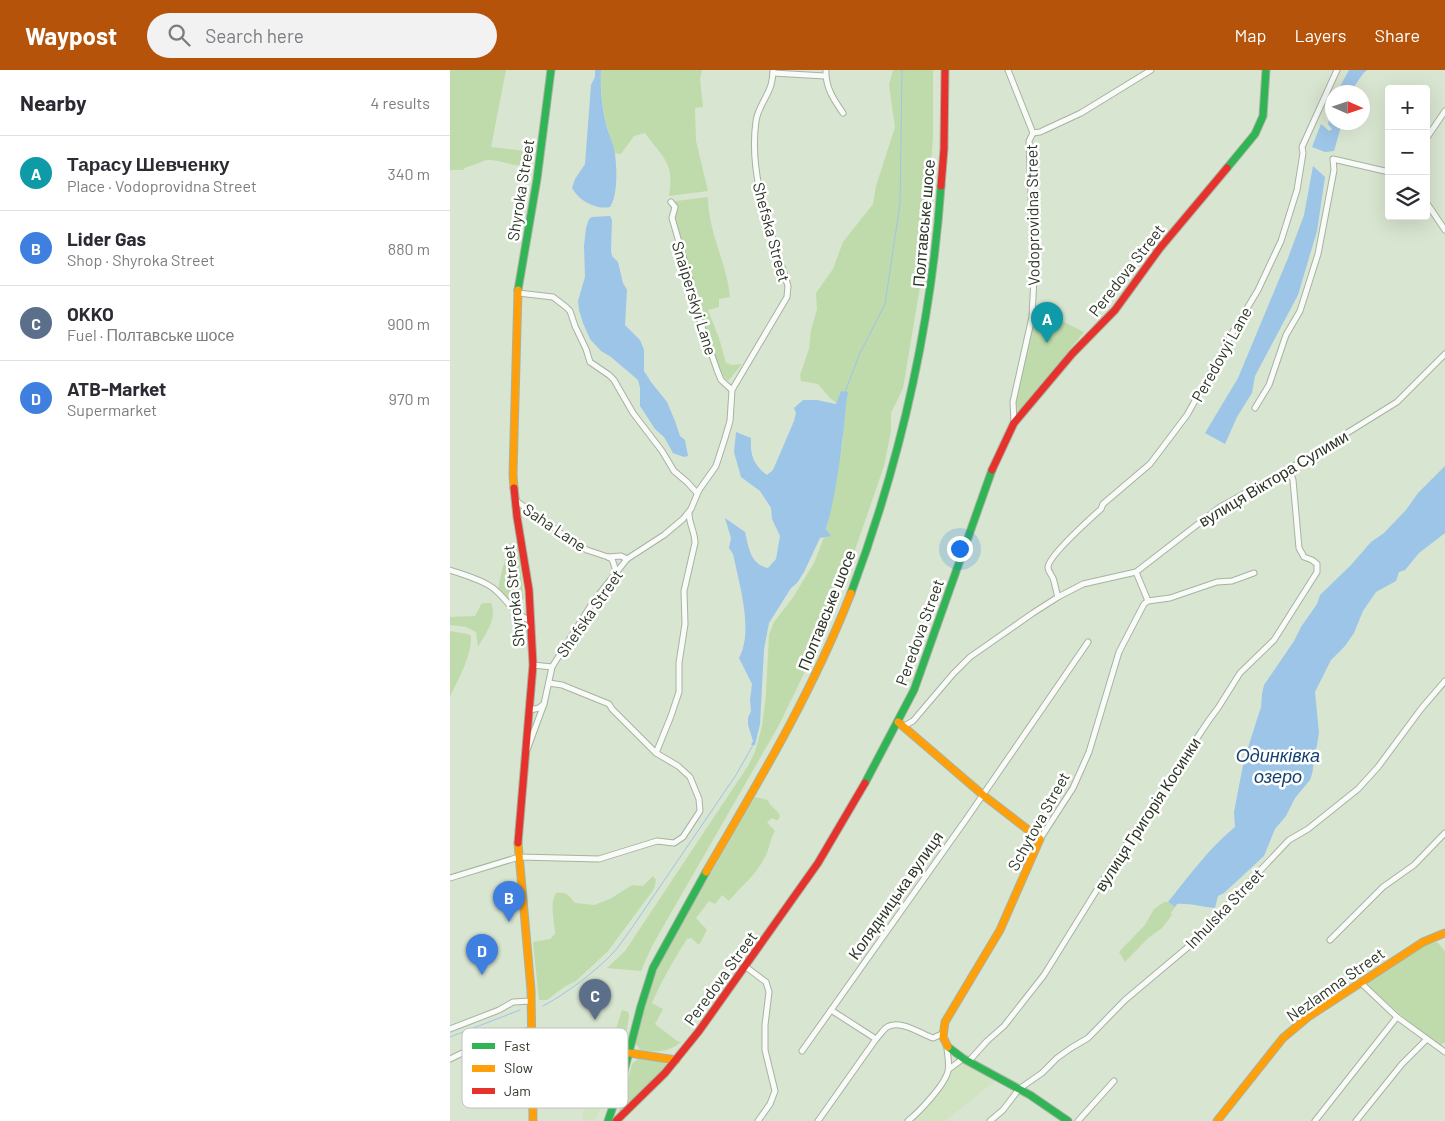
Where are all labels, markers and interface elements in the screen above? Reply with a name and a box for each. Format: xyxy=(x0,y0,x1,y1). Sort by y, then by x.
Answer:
search box xyxy=(147,13,497,58)
text: Waypost xyxy=(25,21,117,50)
icon: search xyxy=(165,21,193,49)
text: Search here xyxy=(205,24,304,47)
text: Map xyxy=(1234,24,1266,46)
text: Layers xyxy=(1294,24,1347,46)
text: Share xyxy=(1375,24,1420,46)
north arrow xyxy=(1325,85,1370,130)
map controls xyxy=(1385,85,1430,220)
button: + xyxy=(1385,85,1430,130)
text: Nearby xyxy=(20,90,86,115)
text: 4 results xyxy=(370,93,430,112)
button: − xyxy=(1385,130,1430,175)
street label: Shyroka Street xyxy=(503,138,537,242)
street label: Vodoprovidna Street xyxy=(1021,144,1043,286)
text: Тарасу Шевченку xyxy=(67,152,230,175)
street label: Полтавське шосе xyxy=(908,158,938,288)
text: A xyxy=(31,164,41,183)
text: 340 m xyxy=(387,164,430,183)
button: layers xyxy=(1385,175,1430,220)
text: Place · Vodoprovidna Street xyxy=(67,176,257,195)
street label: Shefska Street xyxy=(750,180,794,284)
street label: Peredova Street xyxy=(1084,220,1168,320)
text: Lider Gas xyxy=(67,227,146,250)
text: B xyxy=(31,239,41,258)
text: 880 m xyxy=(388,239,430,258)
street label: Snaiperskyi Lane xyxy=(669,239,721,357)
text: Shop · Shyroka Street xyxy=(67,250,215,269)
text: OKKO xyxy=(67,302,114,325)
pin: A xyxy=(1031,302,1063,343)
street label: Peredovyi Lane xyxy=(1187,303,1255,405)
text: C xyxy=(31,314,41,333)
text: 900 m xyxy=(387,314,430,333)
text: Fuel · Полтавське шосе xyxy=(67,325,234,344)
text: ATB-Market xyxy=(67,377,166,400)
text: D xyxy=(31,389,41,408)
text: 970 m xyxy=(389,389,430,408)
text: Supermarket xyxy=(67,400,157,419)
street label: вулиця Віктора Сулими xyxy=(1195,426,1351,530)
street label: Saha Lane xyxy=(520,499,590,555)
your location xyxy=(947,536,973,562)
street label: Shyroka Street xyxy=(498,544,528,648)
street label: Полтавське шосе xyxy=(793,547,859,673)
street label: Shefska Street xyxy=(552,566,626,660)
street label: Peredova Street xyxy=(891,576,947,688)
street label: вулиця Григорія Косинки xyxy=(1090,734,1204,894)
water label: Одинківка озеро xyxy=(1236,744,1320,787)
street label: Schytova Street xyxy=(1003,768,1073,874)
street label: Колядницька вулиця xyxy=(844,827,946,963)
street label: Inhulska Street xyxy=(1181,864,1267,952)
pin: B xyxy=(493,881,525,922)
street label: Peredova Street xyxy=(680,927,760,1029)
pin: D xyxy=(466,934,498,975)
street label: Nezlamna Street xyxy=(1282,943,1388,1025)
pin: C xyxy=(579,979,611,1020)
legend xyxy=(462,1028,628,1108)
text: Fast xyxy=(504,1037,530,1054)
text: Slow xyxy=(504,1059,533,1076)
text: Jam xyxy=(504,1082,531,1099)

